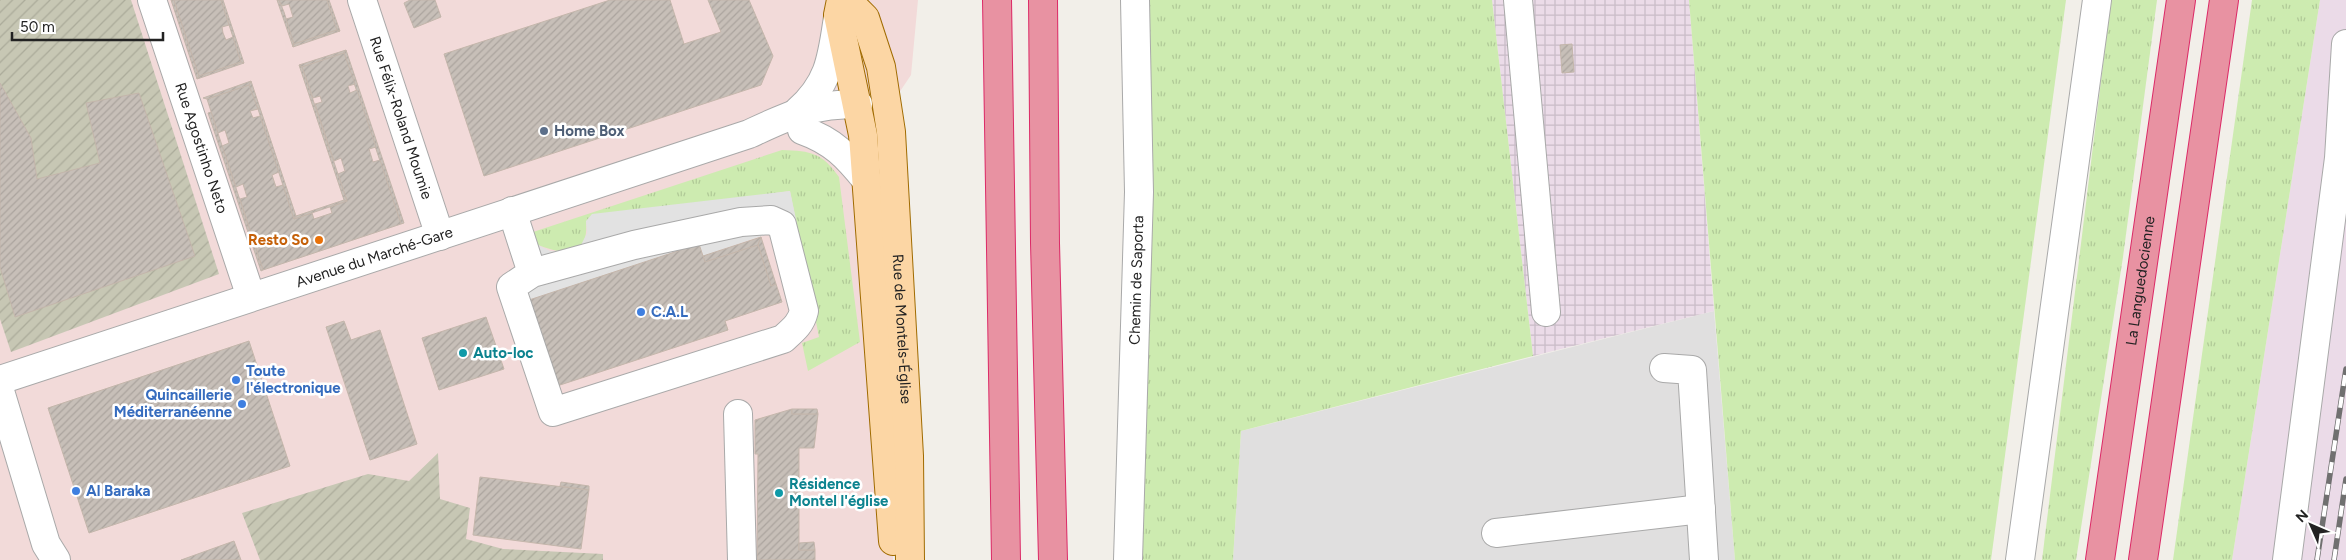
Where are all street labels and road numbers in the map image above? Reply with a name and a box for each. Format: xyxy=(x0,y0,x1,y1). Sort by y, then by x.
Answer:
street label: Rue Félix-Roland Moumie xyxy=(366,34,436,201)
street label: Rue Agostinho Neto xyxy=(171,80,232,216)
street label: Chemin de Saporta xyxy=(1125,215,1147,345)
street label: La Languedocienne xyxy=(2122,215,2159,347)
street label: Avenue du Marché-Gare xyxy=(294,223,455,291)
street label: Rue de Montels-Église xyxy=(889,253,915,404)

